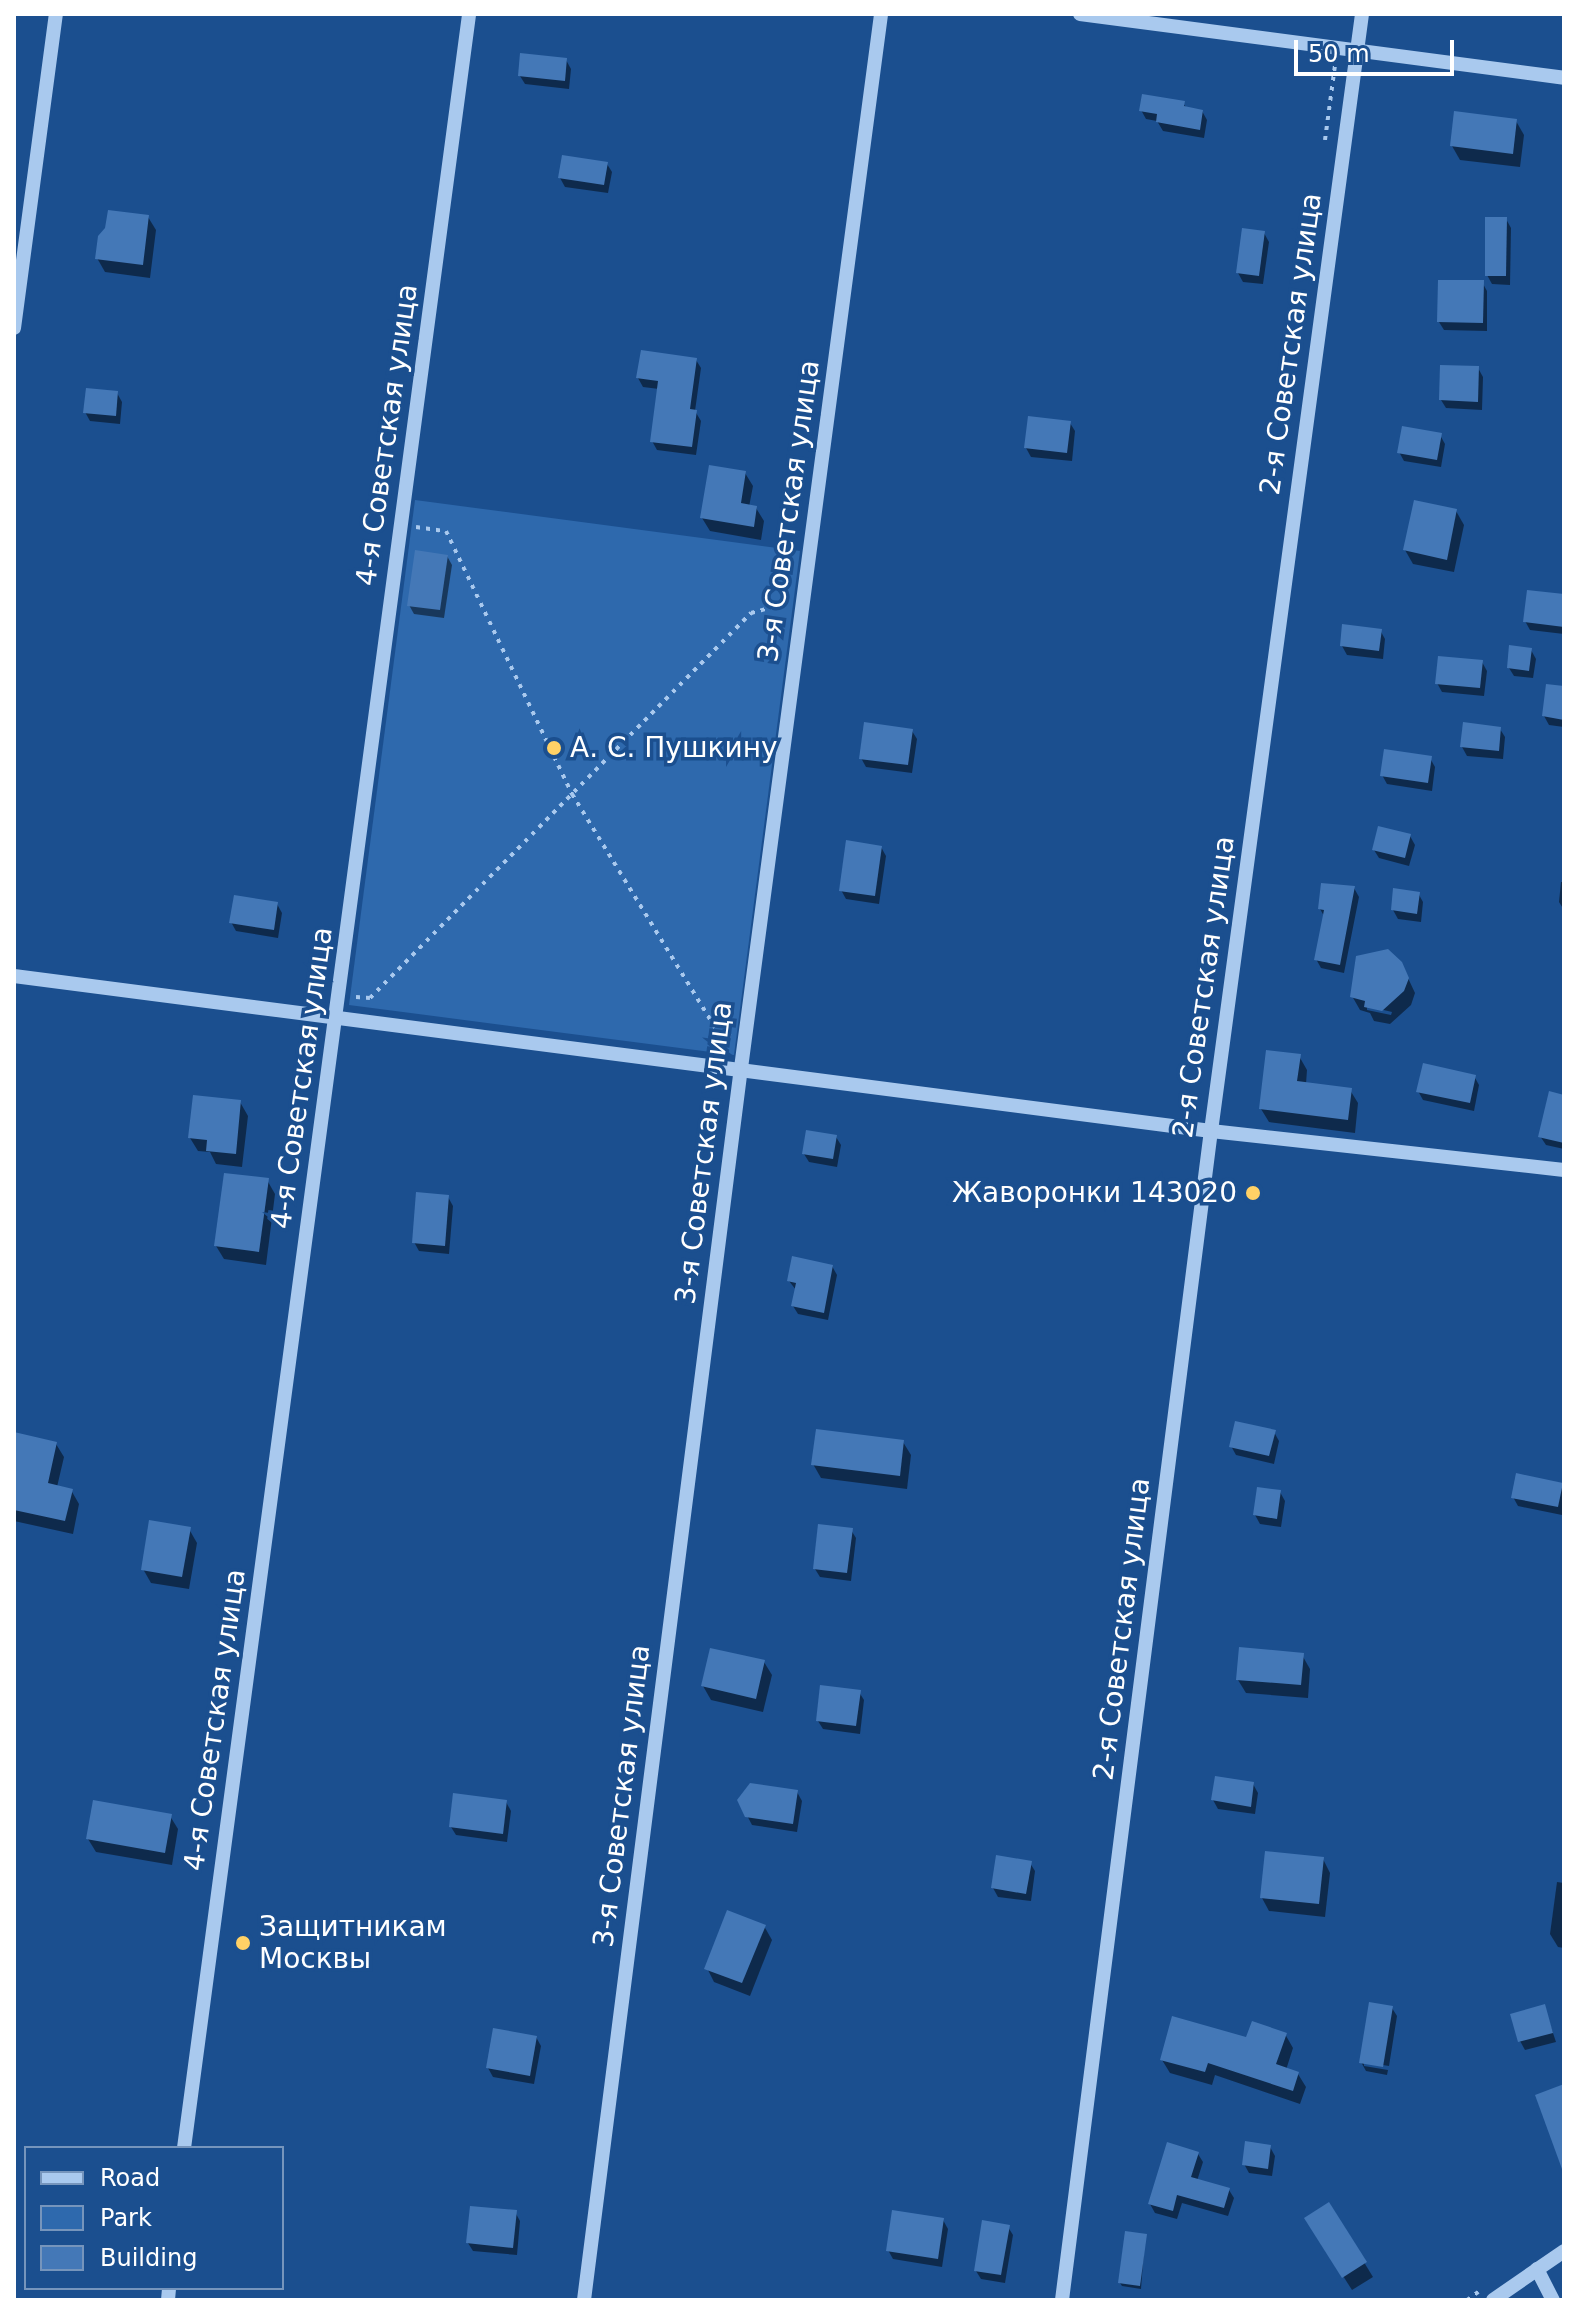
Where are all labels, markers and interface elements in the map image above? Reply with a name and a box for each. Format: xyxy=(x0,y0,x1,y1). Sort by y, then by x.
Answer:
scale bar xyxy=(1298,24,1458,74)
text: 50 m xyxy=(1308,40,1370,68)
street label: 2-я Советская улица xyxy=(1253,191,1329,497)
street label: 4-я Советская улица xyxy=(349,282,425,588)
street label: 3-я Советская улица xyxy=(751,358,827,664)
place label: А. С. Пушкину xyxy=(570,731,778,765)
marker: А. С. Пушкину xyxy=(545,739,563,757)
street label: 2-я Советская улица xyxy=(1166,834,1242,1140)
street label: 4-я Советская улица xyxy=(264,925,340,1231)
street label: 3-я Советская улица xyxy=(669,1000,739,1306)
place label: Жаворонки 143020 xyxy=(952,1176,1237,1210)
marker: Жаворонки 143020 xyxy=(1244,1184,1262,1202)
street label: 2-я Советская улица xyxy=(1087,1476,1157,1782)
street label: 4-я Советская улица xyxy=(177,1567,253,1873)
street label: 3-я Советская улица xyxy=(587,1643,657,1949)
place label: Защитникам Москвы xyxy=(259,1910,447,1976)
marker: Защитникам Москвы xyxy=(234,1934,252,1952)
legend xyxy=(24,2146,284,2290)
text: Road xyxy=(100,2164,160,2192)
text: Park xyxy=(100,2204,152,2232)
text: Building xyxy=(100,2244,197,2272)

